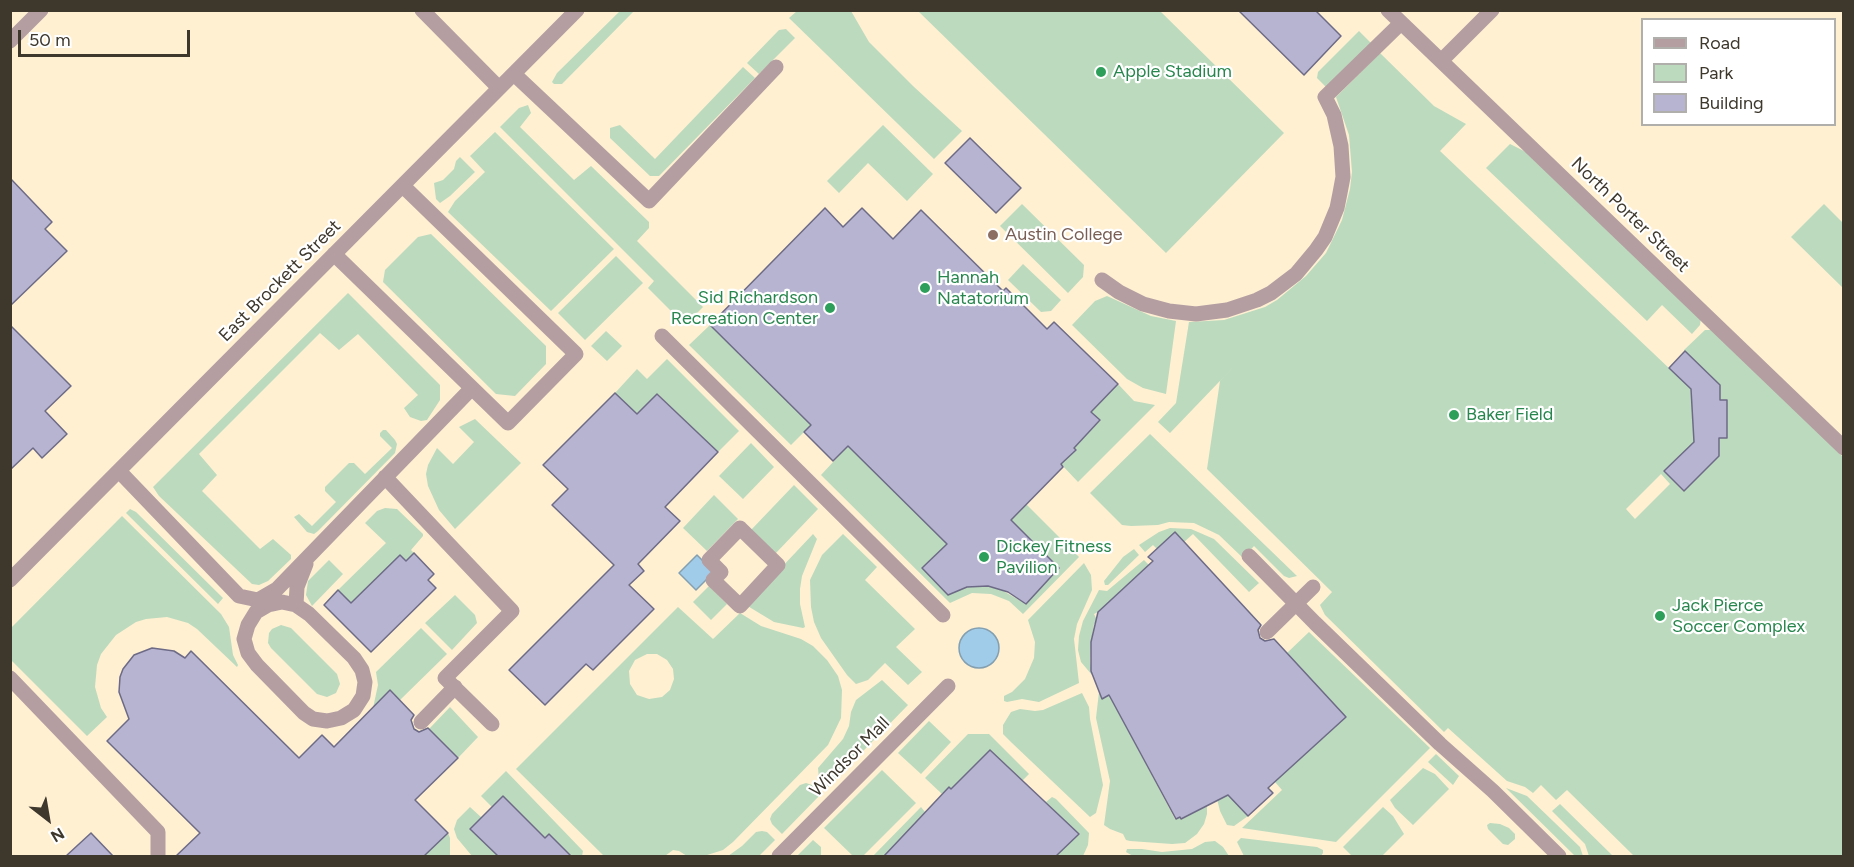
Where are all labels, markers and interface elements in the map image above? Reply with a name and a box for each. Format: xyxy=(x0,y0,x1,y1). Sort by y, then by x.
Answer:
scale bar xyxy=(21,18,194,56)
legend xyxy=(1641,18,1836,126)
text: 50 m xyxy=(29,29,71,51)
text: Road xyxy=(1699,32,1740,54)
place label: Apple Stadium xyxy=(1113,61,1232,83)
text: Park xyxy=(1699,62,1733,84)
marker: Apple Stadium xyxy=(1094,65,1108,79)
text: Building xyxy=(1699,92,1764,114)
street label: North Porter Street xyxy=(1566,153,1694,277)
street label: East Brockett Street xyxy=(215,216,345,346)
place label: Austin College xyxy=(1005,224,1123,246)
marker: Austin College xyxy=(986,228,1000,242)
place label: Hannah Natatorium xyxy=(937,267,1029,310)
marker: Hannah Natatorium xyxy=(918,281,932,295)
place label: Sid Richardson Recreation Center xyxy=(671,287,818,330)
marker: Sid Richardson Recreation Center xyxy=(823,301,837,315)
place label: Baker Field xyxy=(1466,404,1553,426)
marker: Baker Field xyxy=(1447,408,1461,422)
place label: Dickey Fitness Pavilion xyxy=(996,536,1112,578)
marker: Dickey Fitness Pavilion xyxy=(977,550,991,564)
place label: Jack Pierce Soccer Complex xyxy=(1672,595,1805,638)
marker: Jack Pierce Soccer Complex xyxy=(1653,609,1667,623)
street label: Windsor Mall xyxy=(806,713,894,801)
north arrow xyxy=(18,789,78,849)
text: N xyxy=(47,824,68,846)

